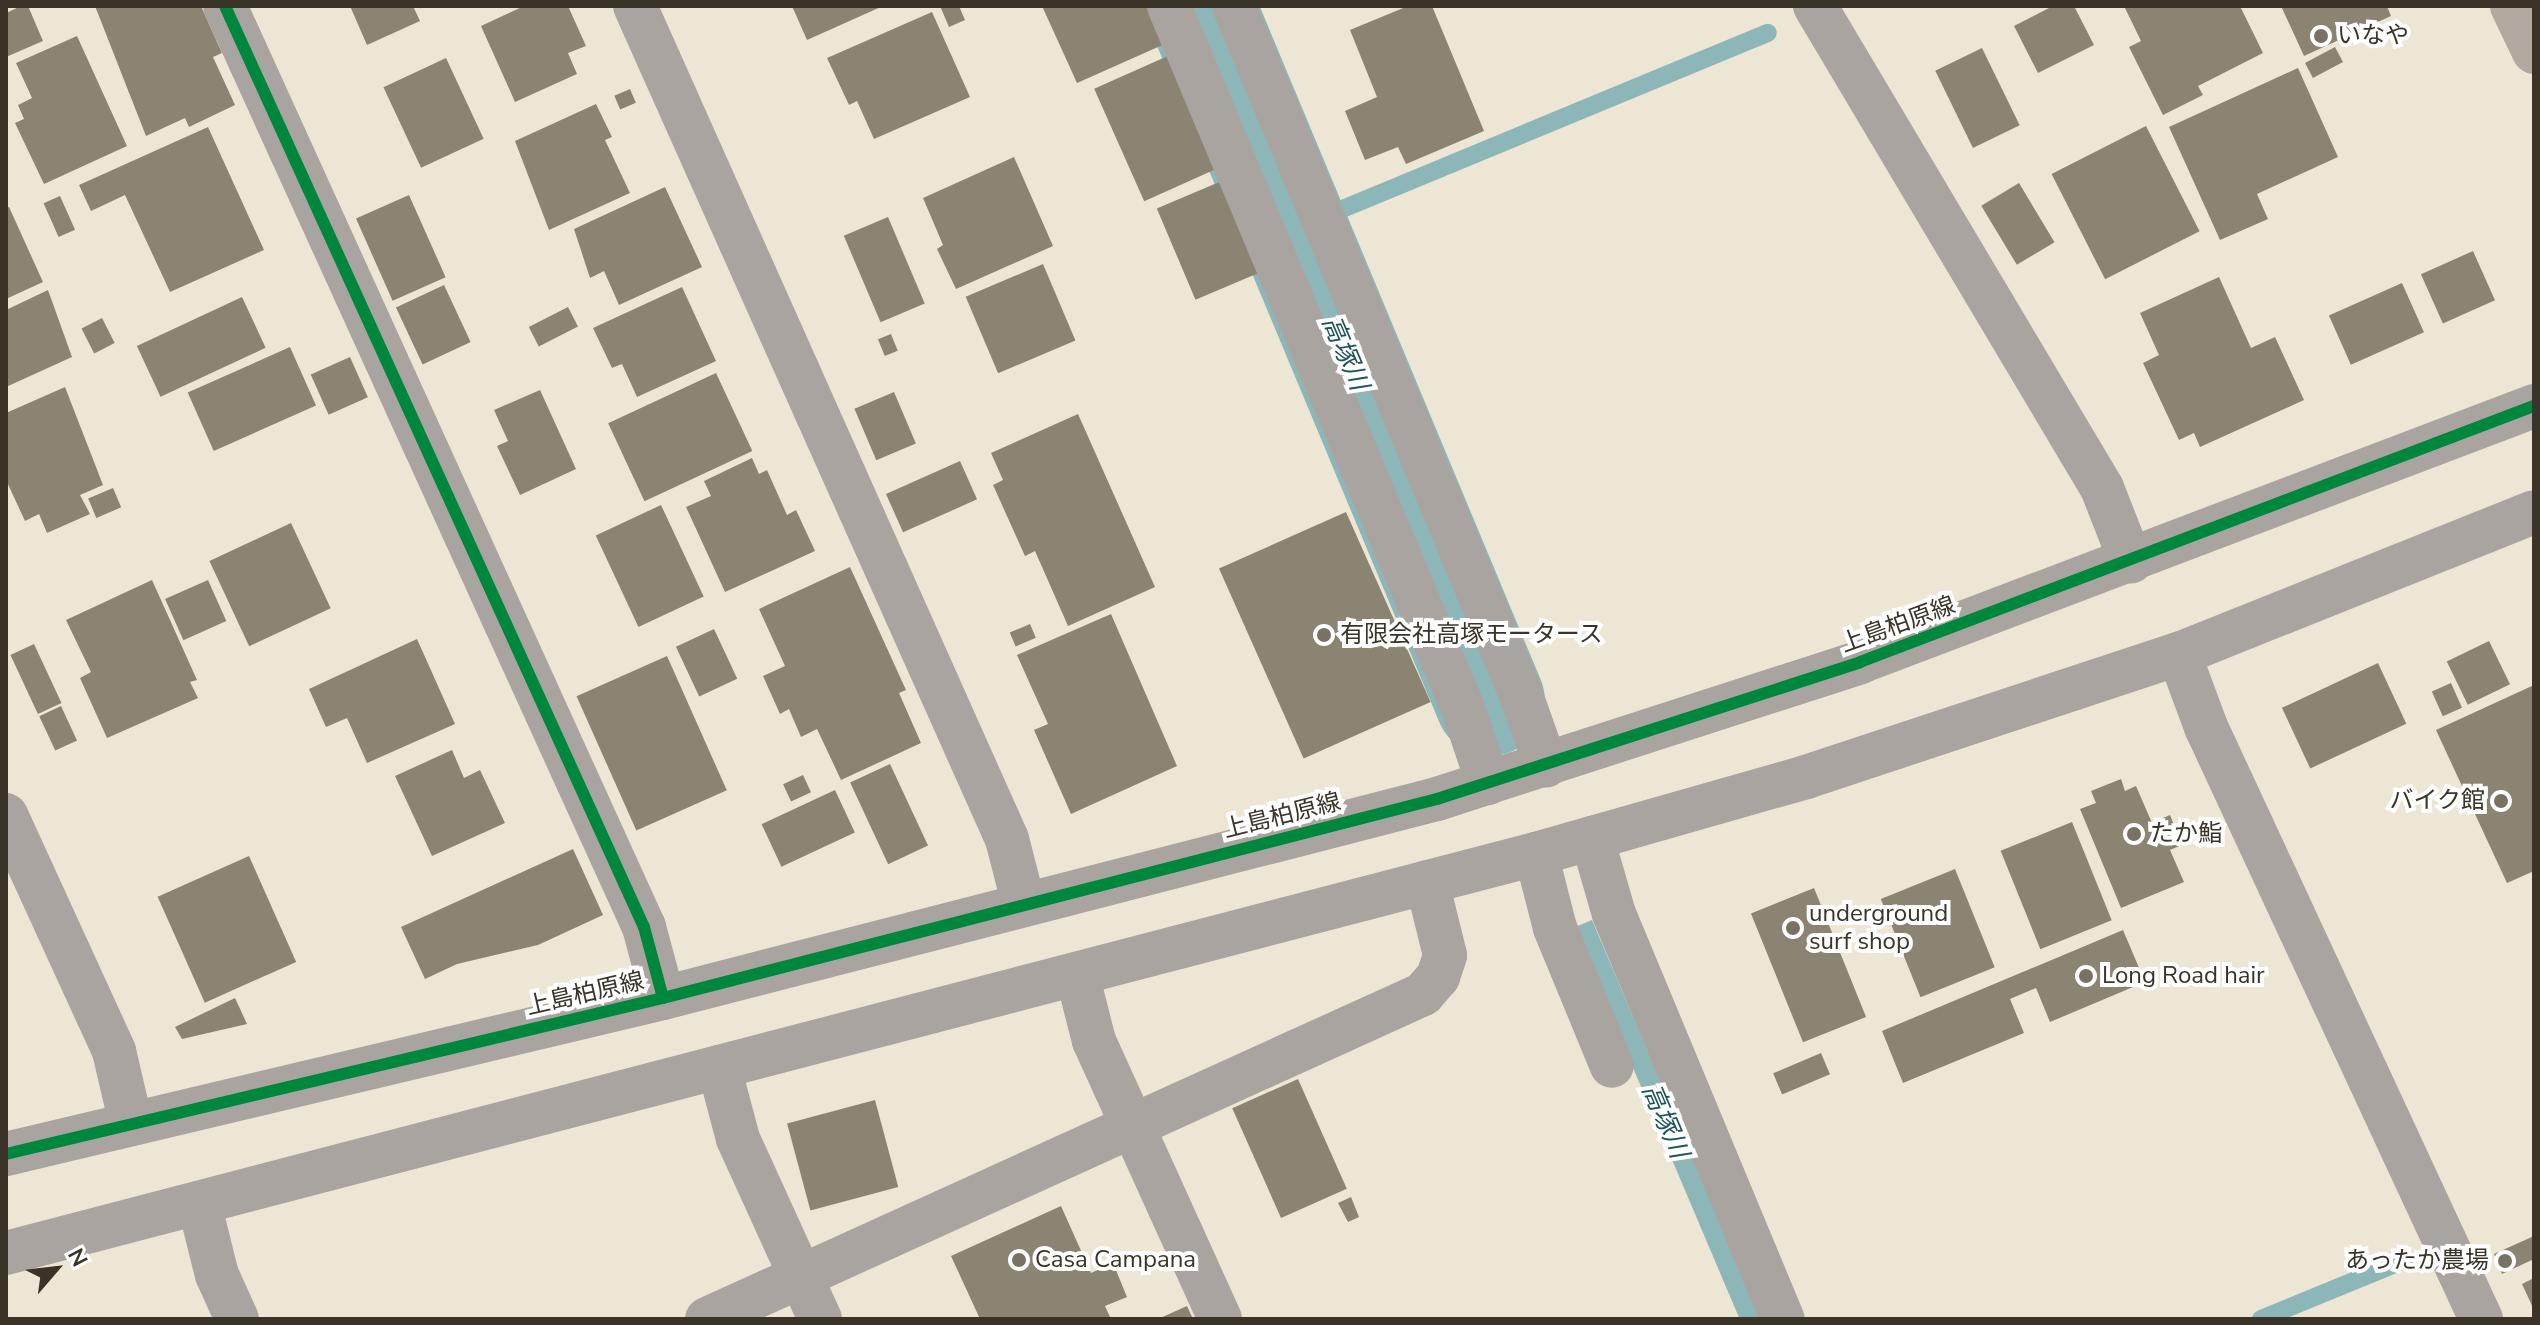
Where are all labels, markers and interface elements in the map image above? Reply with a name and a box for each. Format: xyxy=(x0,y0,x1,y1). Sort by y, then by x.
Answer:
place label: いなや xyxy=(2337,22,2409,50)
marker: いなや xyxy=(2312,27,2330,45)
water label: 高塚川 xyxy=(1315,311,1375,395)
street label: 上島柏原線 xyxy=(1837,591,1959,659)
place label: 有限会社高塚モータース xyxy=(1340,621,1604,649)
marker: 有限会社高塚モータース xyxy=(1315,626,1333,644)
place label: バイク館 xyxy=(2389,787,2485,815)
street label: 上島柏原線 xyxy=(1220,788,1344,844)
marker: バイク館 xyxy=(2492,792,2510,810)
place label: たか鮨 xyxy=(2150,820,2222,848)
marker: たか鮨 xyxy=(2125,825,2143,843)
place label: underground surf shop xyxy=(1809,900,1948,956)
marker: underground surf shop xyxy=(1784,919,1802,937)
place label: Long Road hair xyxy=(2102,962,2265,990)
street label: 上島柏原線 xyxy=(523,966,647,1022)
marker: Long Road hair xyxy=(2077,967,2095,985)
water label: 高塚川 xyxy=(1635,1079,1695,1163)
north arrow xyxy=(16,1229,96,1309)
text: N xyxy=(60,1243,94,1272)
place label: Casa Campana xyxy=(1035,1246,1196,1274)
place label: あったか農場 xyxy=(2345,1247,2489,1275)
marker: Casa Campana xyxy=(1010,1251,1028,1269)
marker: あったか農場 xyxy=(2496,1252,2514,1270)

